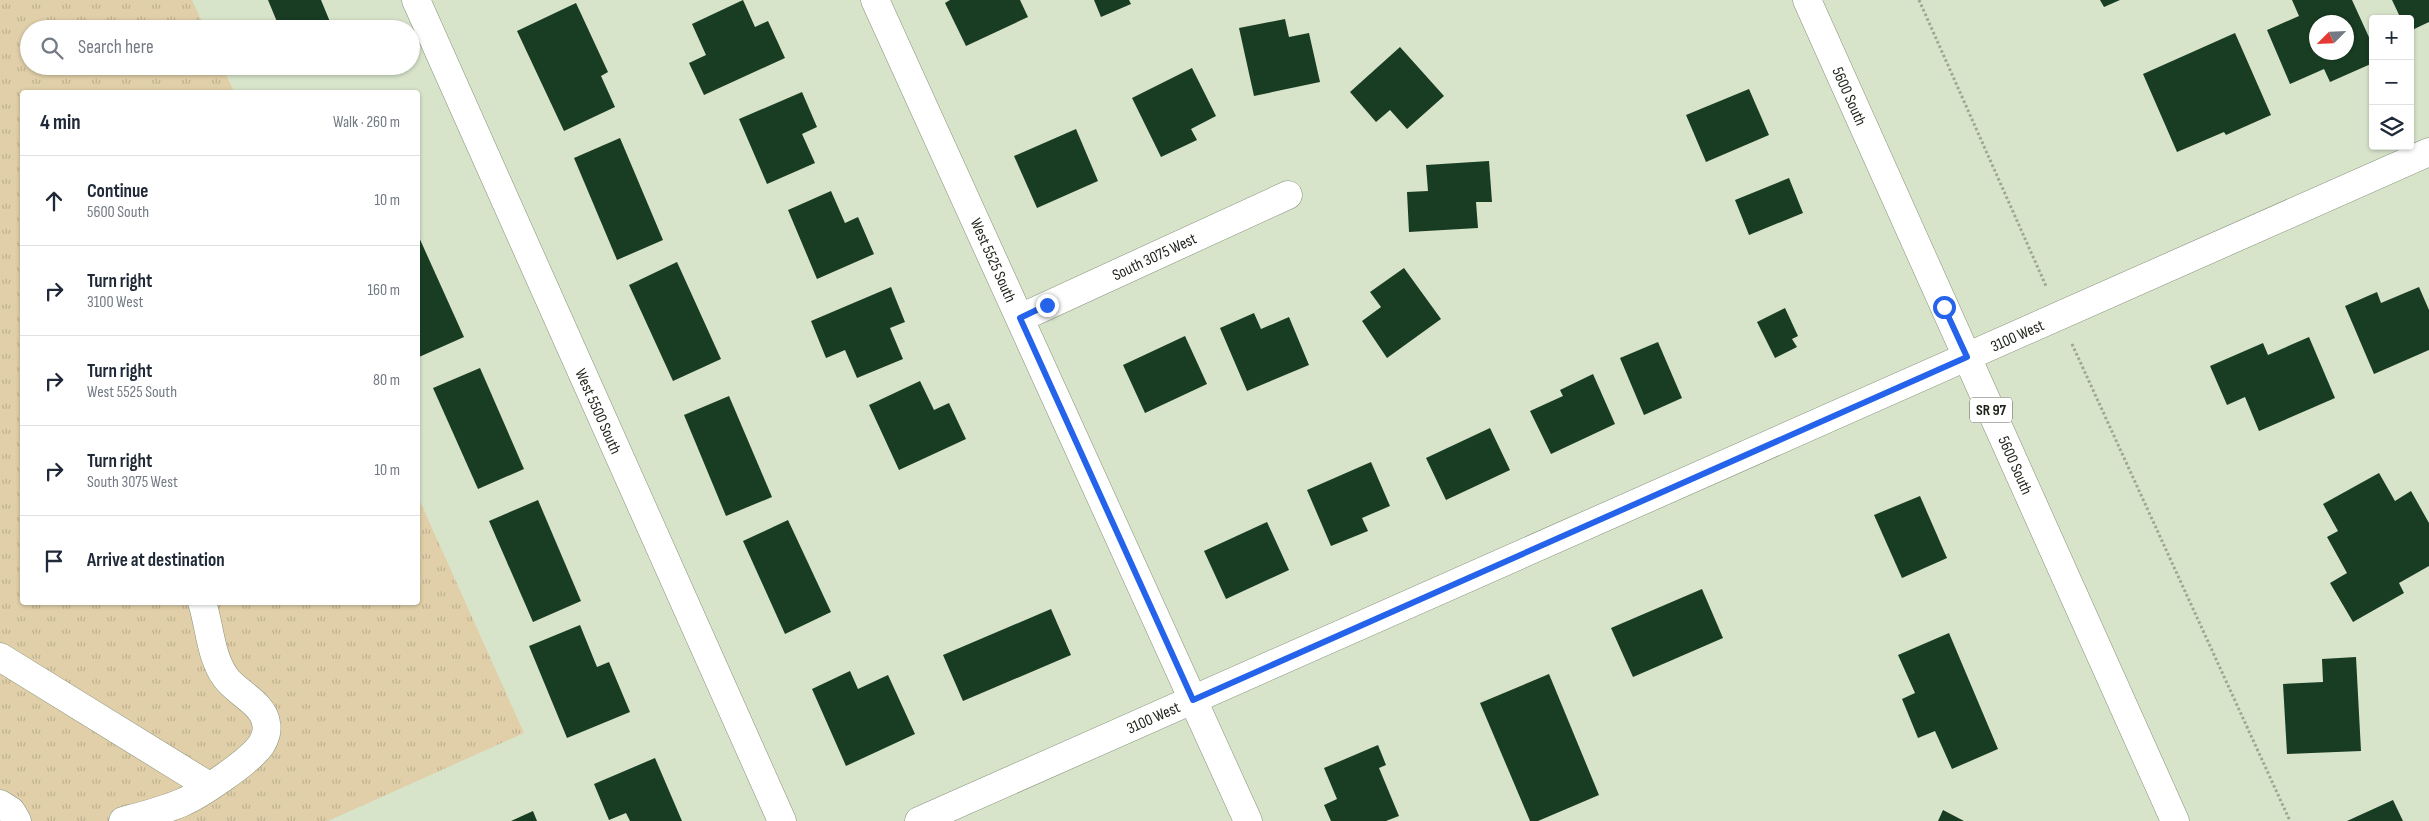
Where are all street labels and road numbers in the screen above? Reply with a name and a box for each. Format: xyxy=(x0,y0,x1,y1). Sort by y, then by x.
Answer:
street label: 5600 South xyxy=(1827,64,1870,129)
street label: West 5525 South xyxy=(966,216,1020,306)
street label: South 3075 West xyxy=(1109,230,1200,285)
street label: 3100 West xyxy=(1988,316,2047,357)
street label: West 5500 South xyxy=(570,366,625,457)
road number: SR 97 xyxy=(1970,398,2012,422)
street label: 5600 South xyxy=(1993,433,2036,498)
street label: 3100 West xyxy=(1124,698,1183,739)

